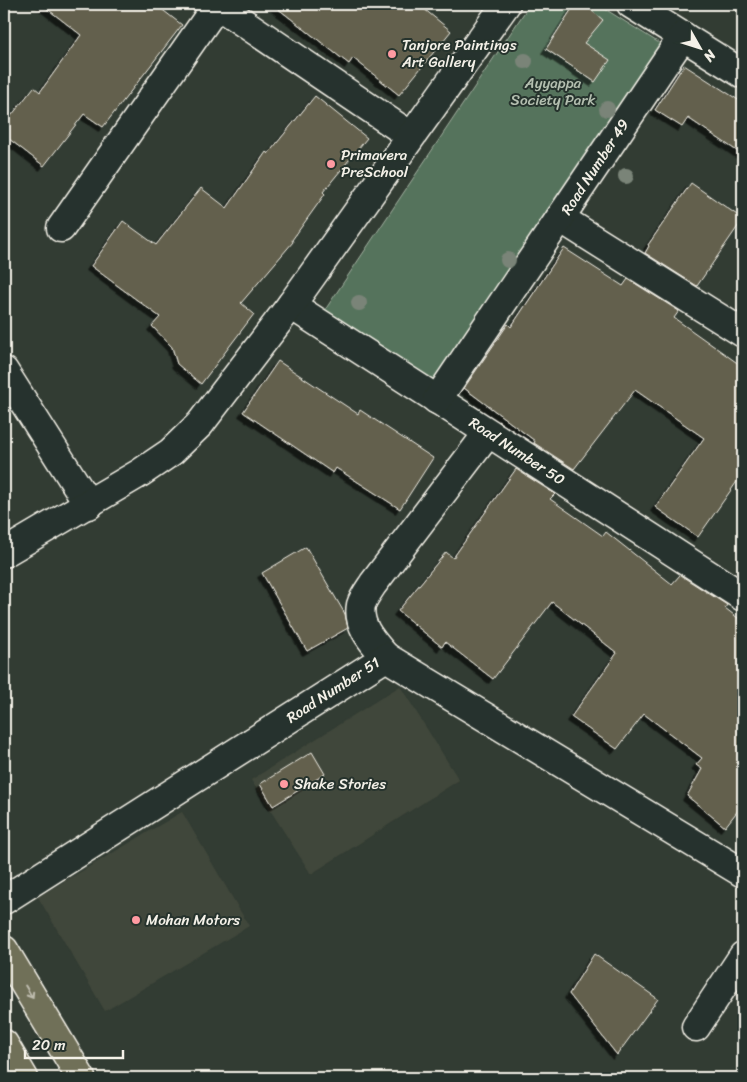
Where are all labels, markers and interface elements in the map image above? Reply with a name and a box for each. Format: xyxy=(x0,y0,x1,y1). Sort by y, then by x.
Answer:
north arrow xyxy=(674,22,724,72)
place label: Tanjore Paintings Art Gallery xyxy=(401,32,517,75)
text: N xyxy=(697,43,723,68)
marker: Tanjore Paintings Art Gallery xyxy=(386,48,398,60)
park label: Ayyappa Society Park xyxy=(511,70,595,113)
street label: Road Number 49 xyxy=(554,114,636,220)
place label: Primavera PreSchool xyxy=(341,142,409,185)
marker: Primavera PreSchool xyxy=(325,158,337,170)
street label: Road Number 50 xyxy=(464,410,570,492)
street label: Road Number 51 xyxy=(281,650,385,730)
place label: Shake Stories xyxy=(294,771,386,797)
marker: Shake Stories xyxy=(278,778,290,790)
place label: Mohan Motors xyxy=(146,907,240,933)
marker: Mohan Motors xyxy=(130,914,142,926)
one-way arrow xyxy=(24,984,34,998)
scale bar xyxy=(25,1027,122,1059)
text: 20 m xyxy=(32,1032,66,1058)

